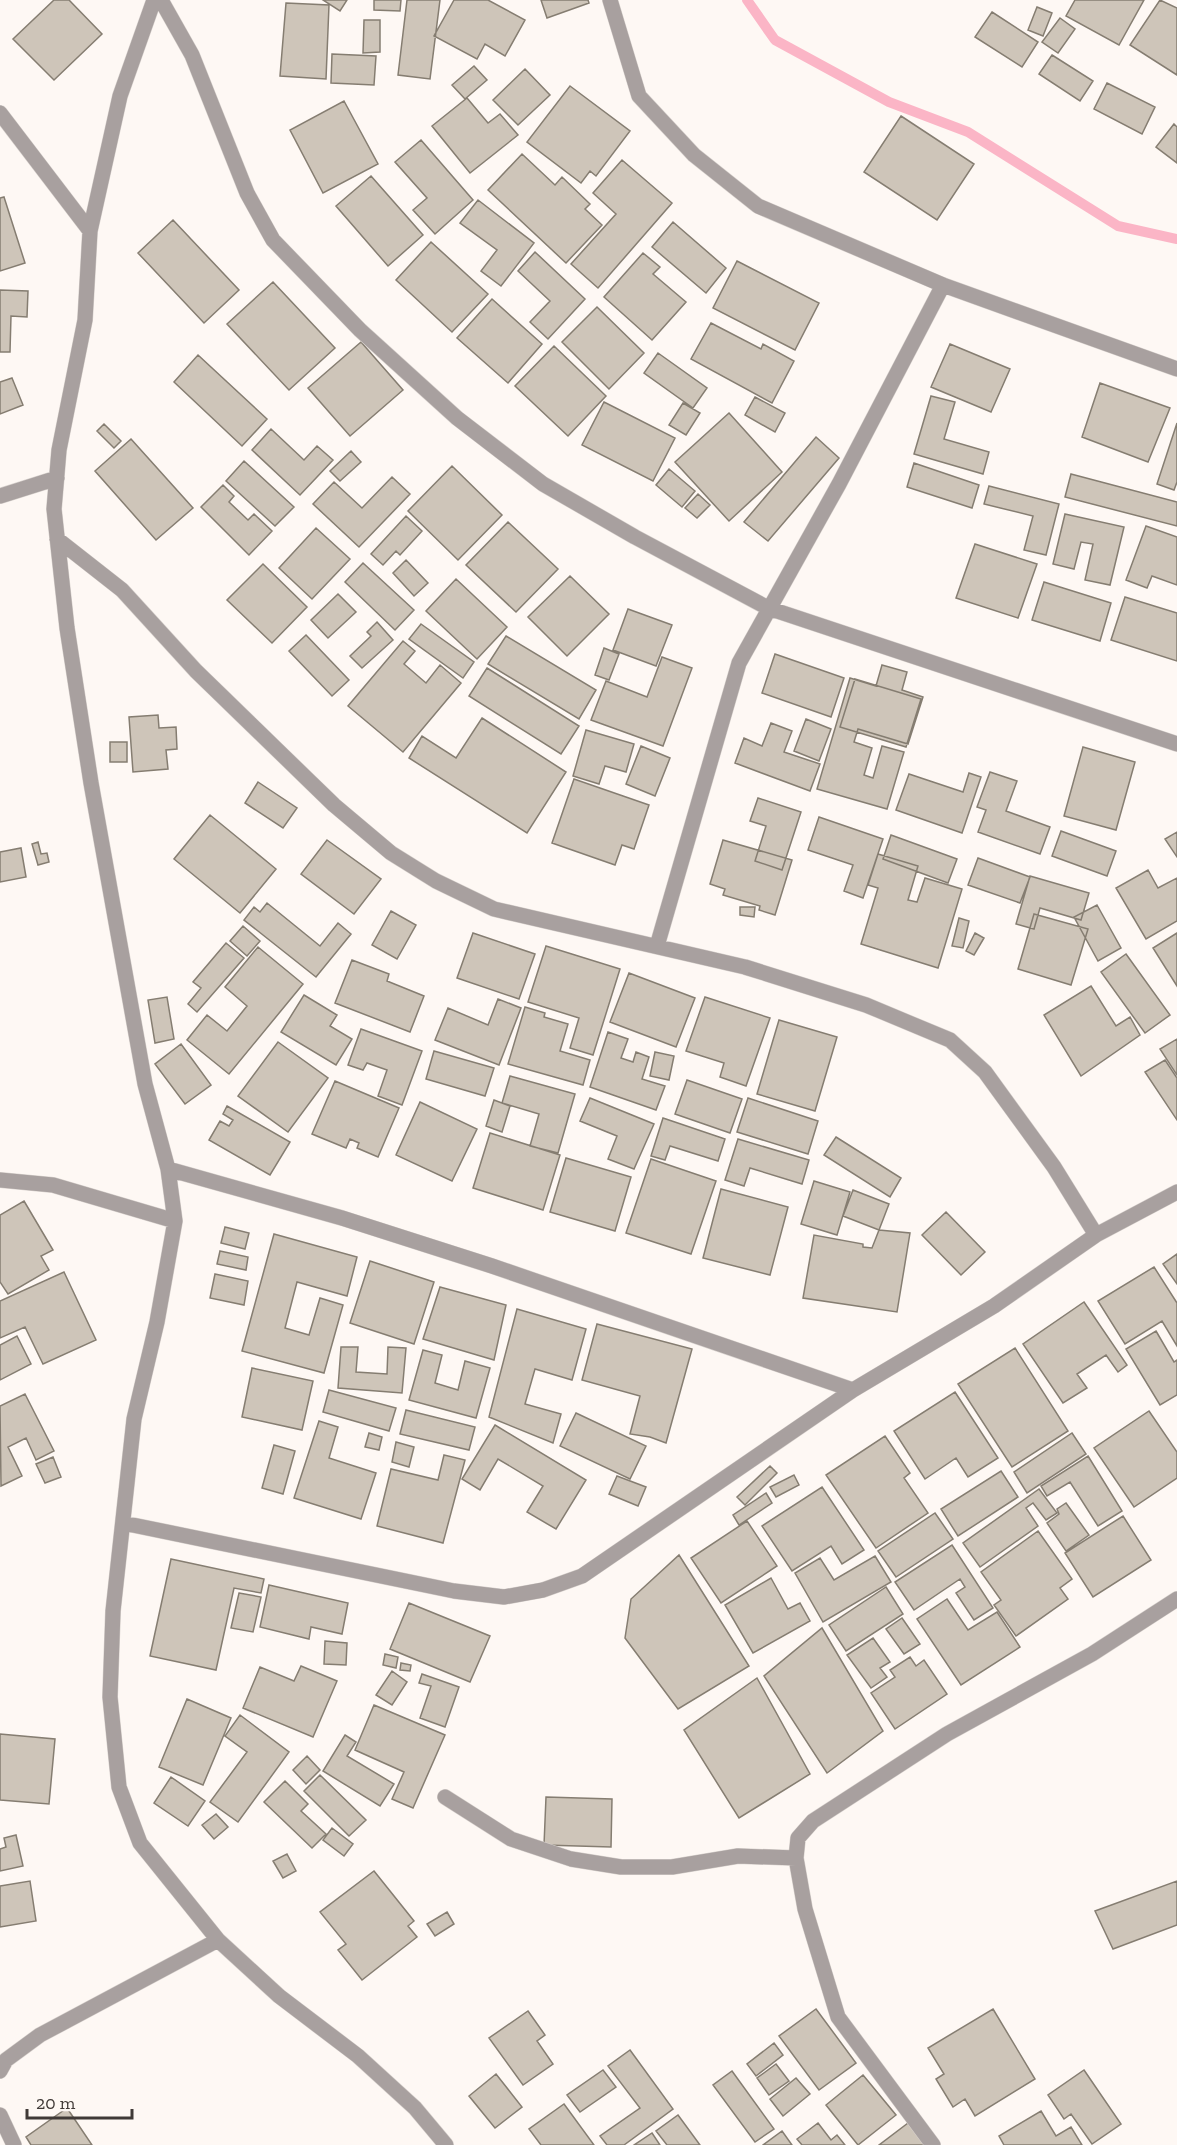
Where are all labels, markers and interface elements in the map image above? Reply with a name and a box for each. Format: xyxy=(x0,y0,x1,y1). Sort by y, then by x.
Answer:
scale bar xyxy=(27,2082,132,2120)
text: 20 m xyxy=(36,2092,76,2114)

